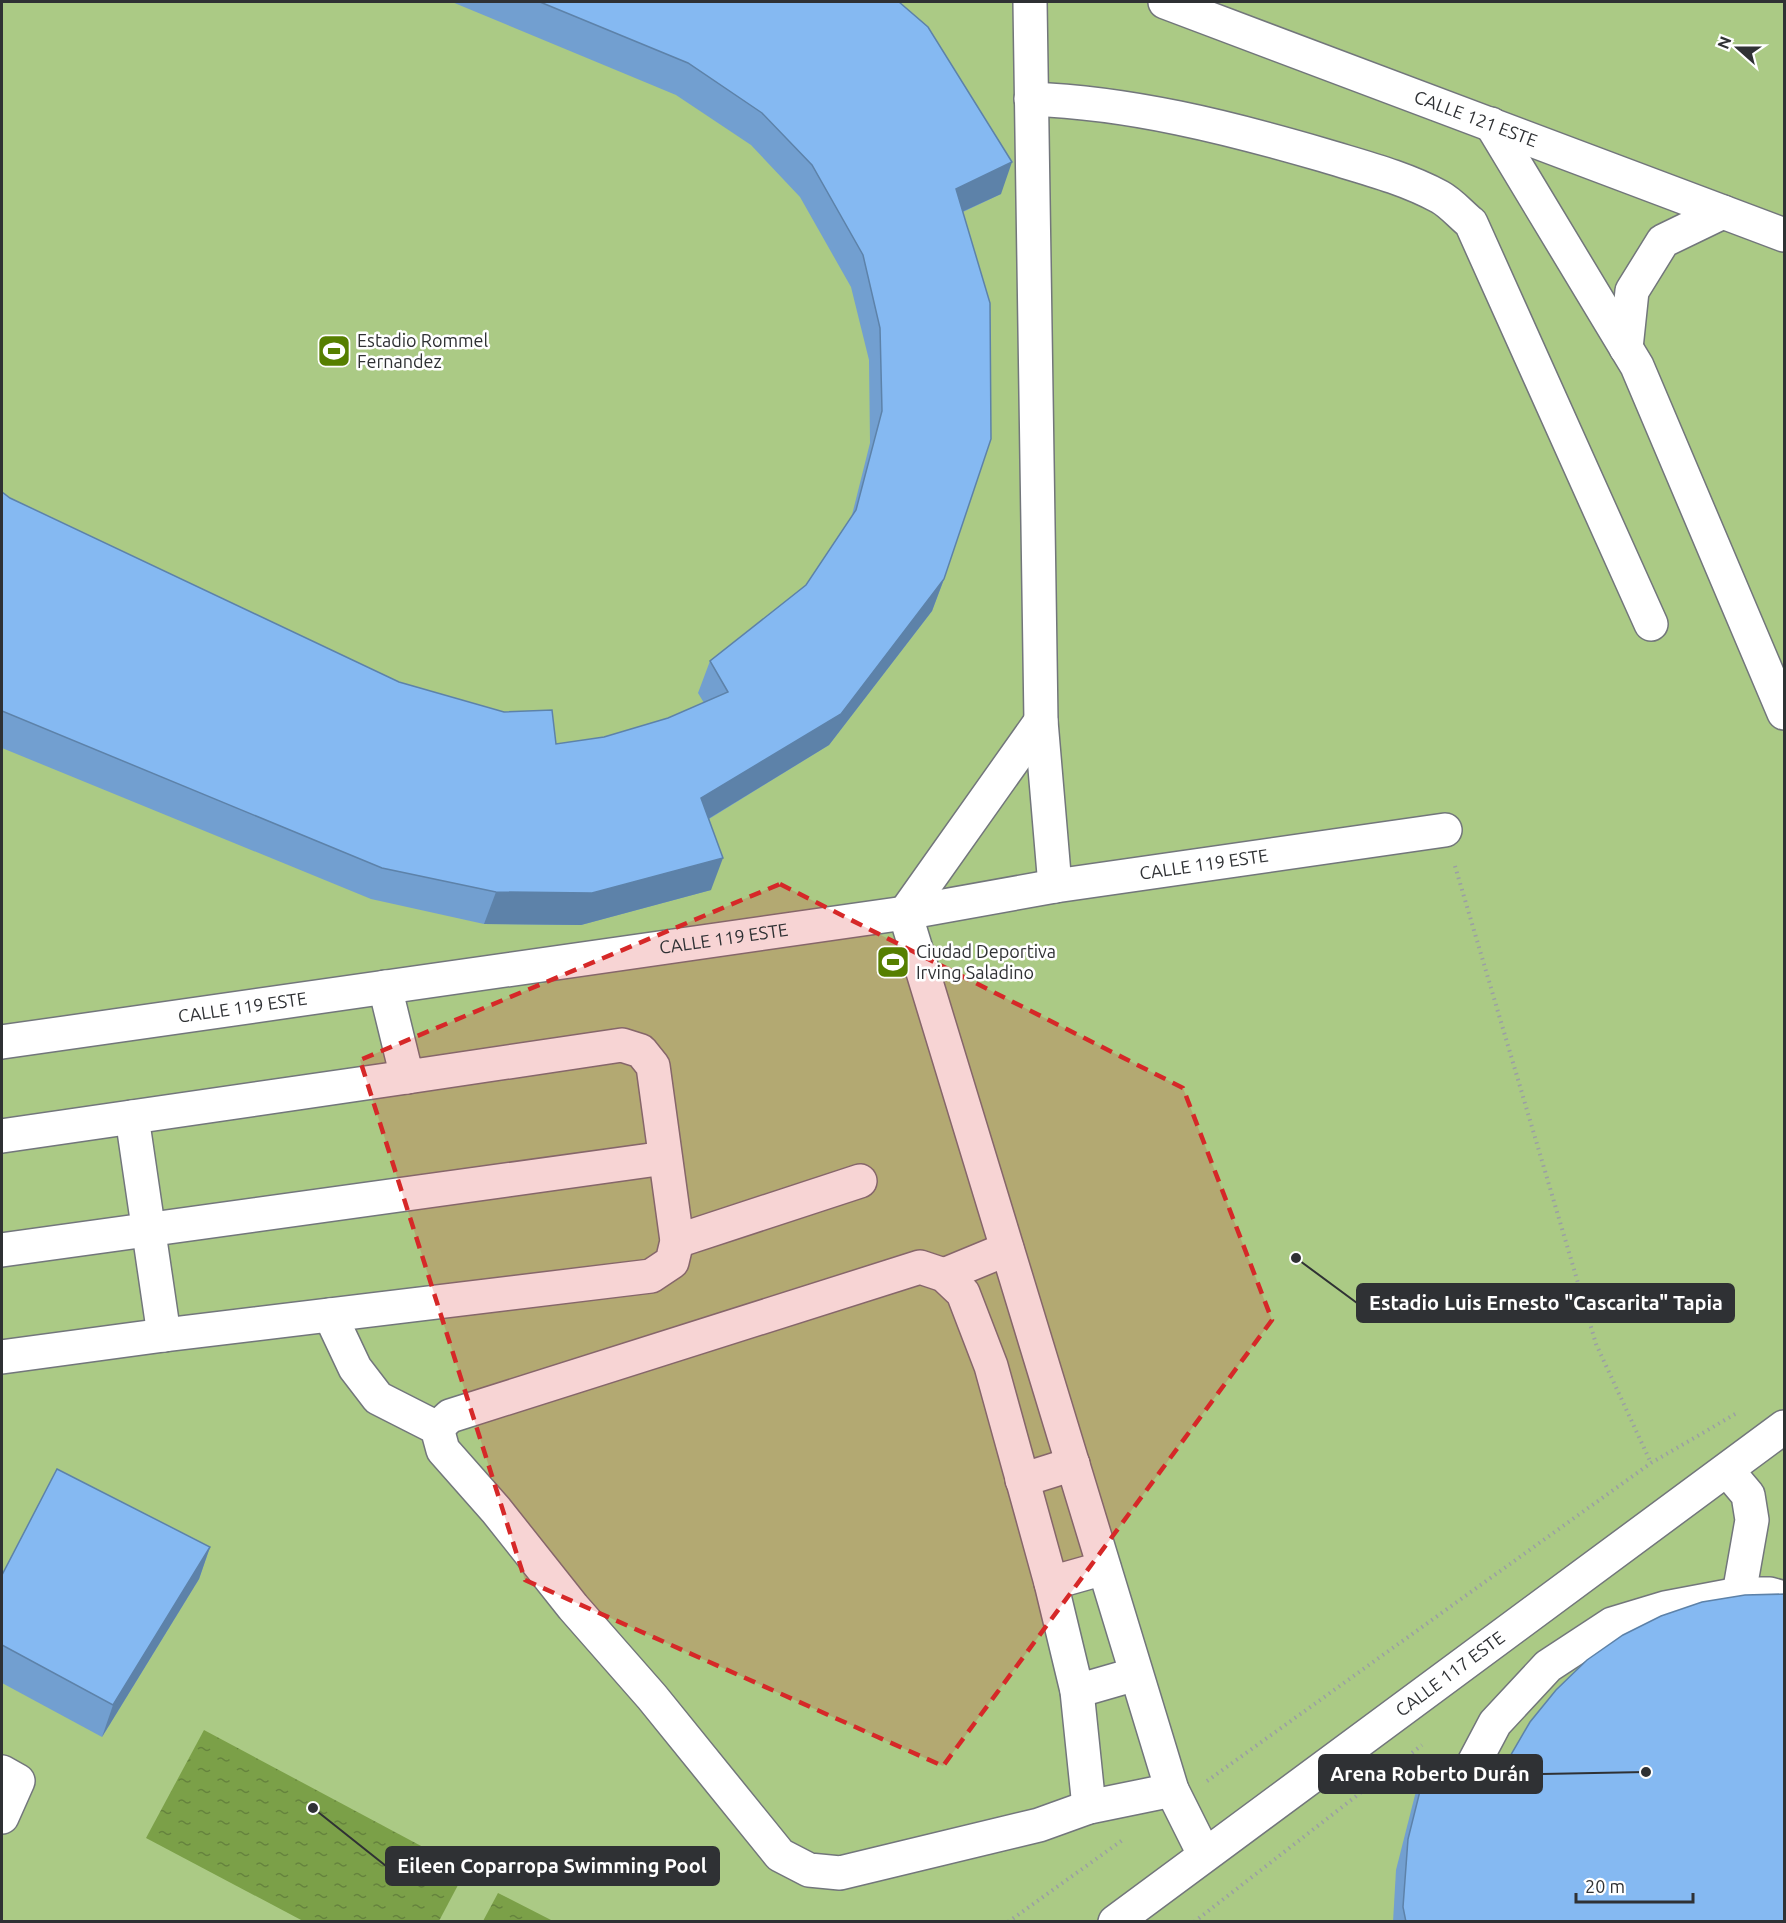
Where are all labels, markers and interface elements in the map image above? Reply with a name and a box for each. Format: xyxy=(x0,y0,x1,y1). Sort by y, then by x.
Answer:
north arrow xyxy=(1708,18,1768,78)
text: N xyxy=(1713,34,1735,51)
street label: CALLE 121 ESTE xyxy=(1412,86,1540,150)
place label: Estadio Rommel Fernandez xyxy=(357,330,488,371)
sports icon: Estadio Rommel Fernandez xyxy=(316,333,352,369)
street label: CALLE 119 ESTE xyxy=(1138,844,1269,883)
street label: CALLE 119 ESTE xyxy=(658,919,789,957)
place label: Ciudad Deportiva Irving Saladino xyxy=(916,941,1056,982)
sports icon: Ciudad Deportiva Irving Saladino xyxy=(875,944,911,980)
street label: CALLE 119 ESTE xyxy=(177,988,308,1026)
callout: Estadio Luis Ernesto "Cascarita" Tapia xyxy=(1357,1284,1734,1322)
text: Estadio Luis Ernesto "Cascarita" Tapia xyxy=(1369,1291,1723,1314)
street label: CALLE 117 ESTE xyxy=(1391,1626,1508,1720)
callout: Arena Roberto Durán xyxy=(1319,1755,1542,1793)
text: Arena Roberto Durán xyxy=(1330,1762,1530,1785)
callout: Eileen Coparropa Swimming Pool xyxy=(386,1847,719,1885)
text: Eileen Coparropa Swimming Pool xyxy=(397,1854,707,1877)
scale bar xyxy=(1576,1866,1693,1904)
text: 20 m xyxy=(1585,1876,1625,1896)

